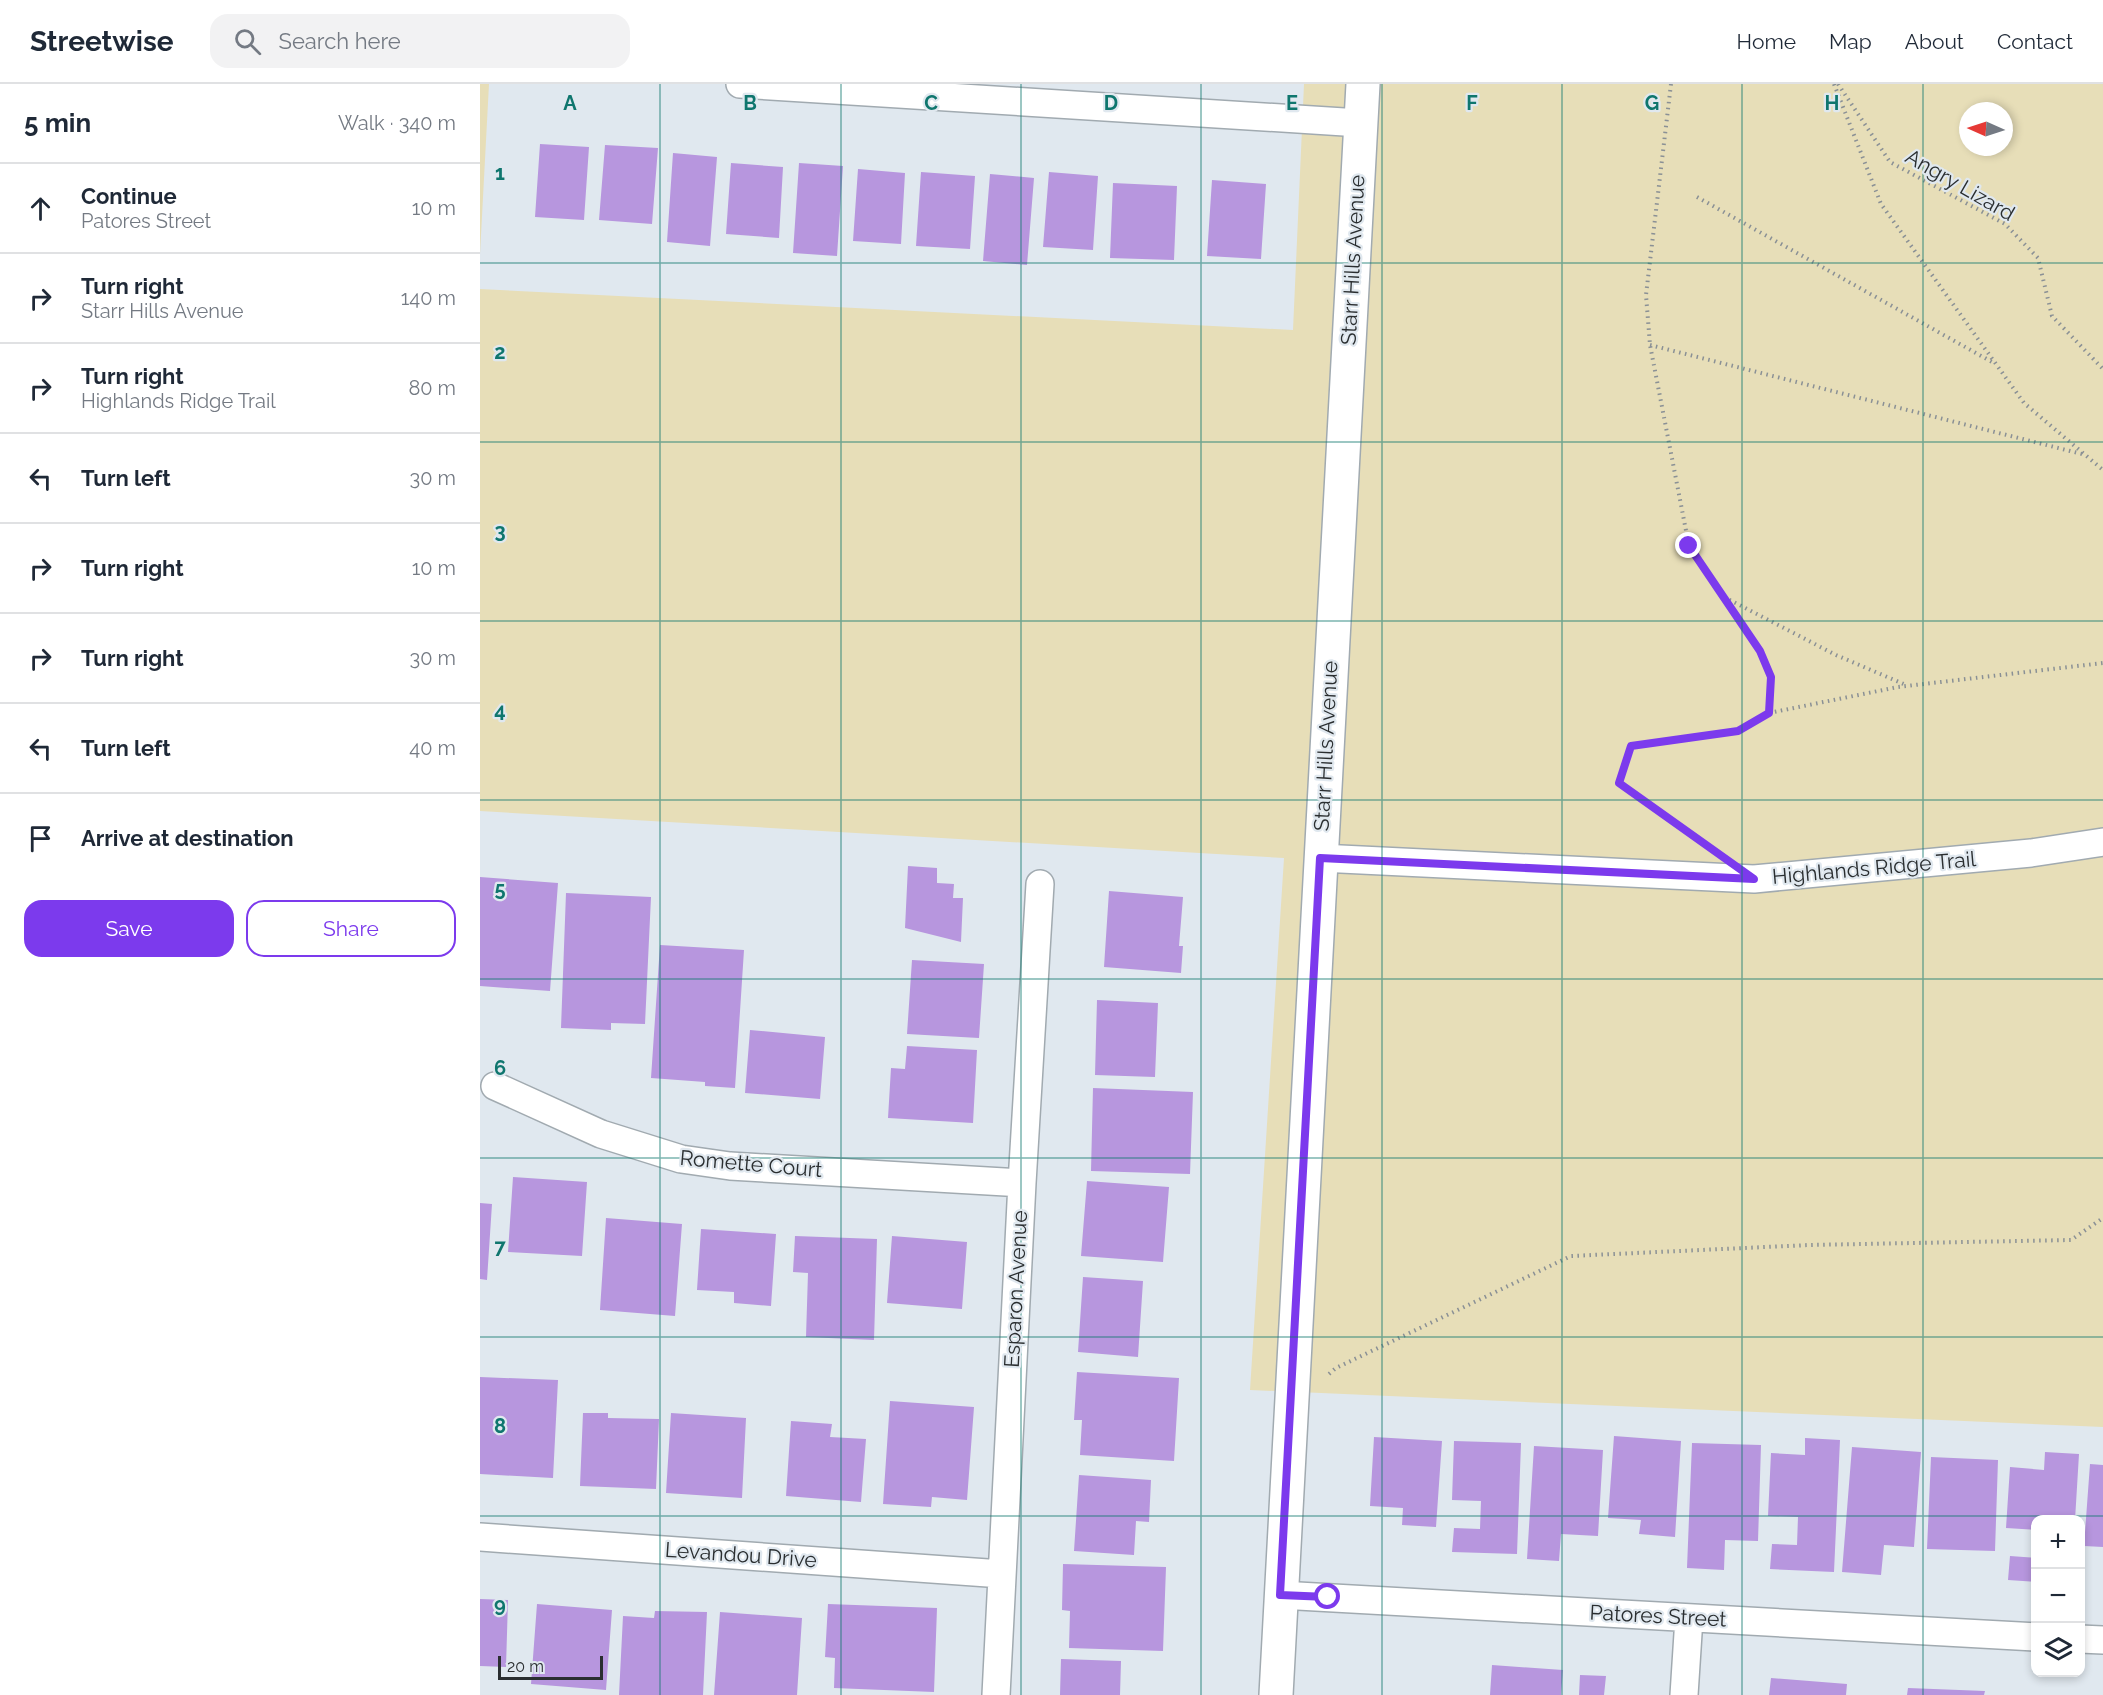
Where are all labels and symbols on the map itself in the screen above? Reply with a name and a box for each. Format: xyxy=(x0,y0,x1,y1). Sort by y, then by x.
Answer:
text: A xyxy=(563,91,577,115)
text: B xyxy=(743,91,757,115)
text: C xyxy=(924,91,938,115)
text: D xyxy=(1104,91,1118,115)
text: E xyxy=(1286,91,1298,115)
text: F xyxy=(1466,91,1478,115)
text: G xyxy=(1645,91,1659,115)
text: H xyxy=(1825,91,1839,115)
north arrow xyxy=(1959,102,2013,156)
street label: Angry Lizard xyxy=(1901,143,2019,226)
text: 1 xyxy=(495,161,505,185)
street label: Starr Hills Avenue xyxy=(1336,174,1369,346)
text: 2 xyxy=(494,340,506,364)
text: 3 xyxy=(494,519,506,543)
route end xyxy=(1675,532,1701,558)
street label: Starr Hills Avenue xyxy=(1309,660,1342,832)
text: 4 xyxy=(494,698,506,722)
street label: Highlands Ridge Trail xyxy=(1771,846,1977,889)
text: 5 xyxy=(494,877,506,901)
text: 6 xyxy=(494,1056,506,1080)
street label: Romette Court xyxy=(679,1145,823,1182)
street label: Esparon Avenue xyxy=(999,1210,1032,1368)
text: 7 xyxy=(494,1235,506,1259)
text: 8 xyxy=(494,1414,506,1438)
street label: Levandou Drive xyxy=(664,1537,818,1572)
route start xyxy=(1314,1583,1340,1609)
text: 9 xyxy=(494,1593,506,1617)
street label: Patores Street xyxy=(1589,1599,1727,1632)
scale bar xyxy=(498,1653,603,1680)

